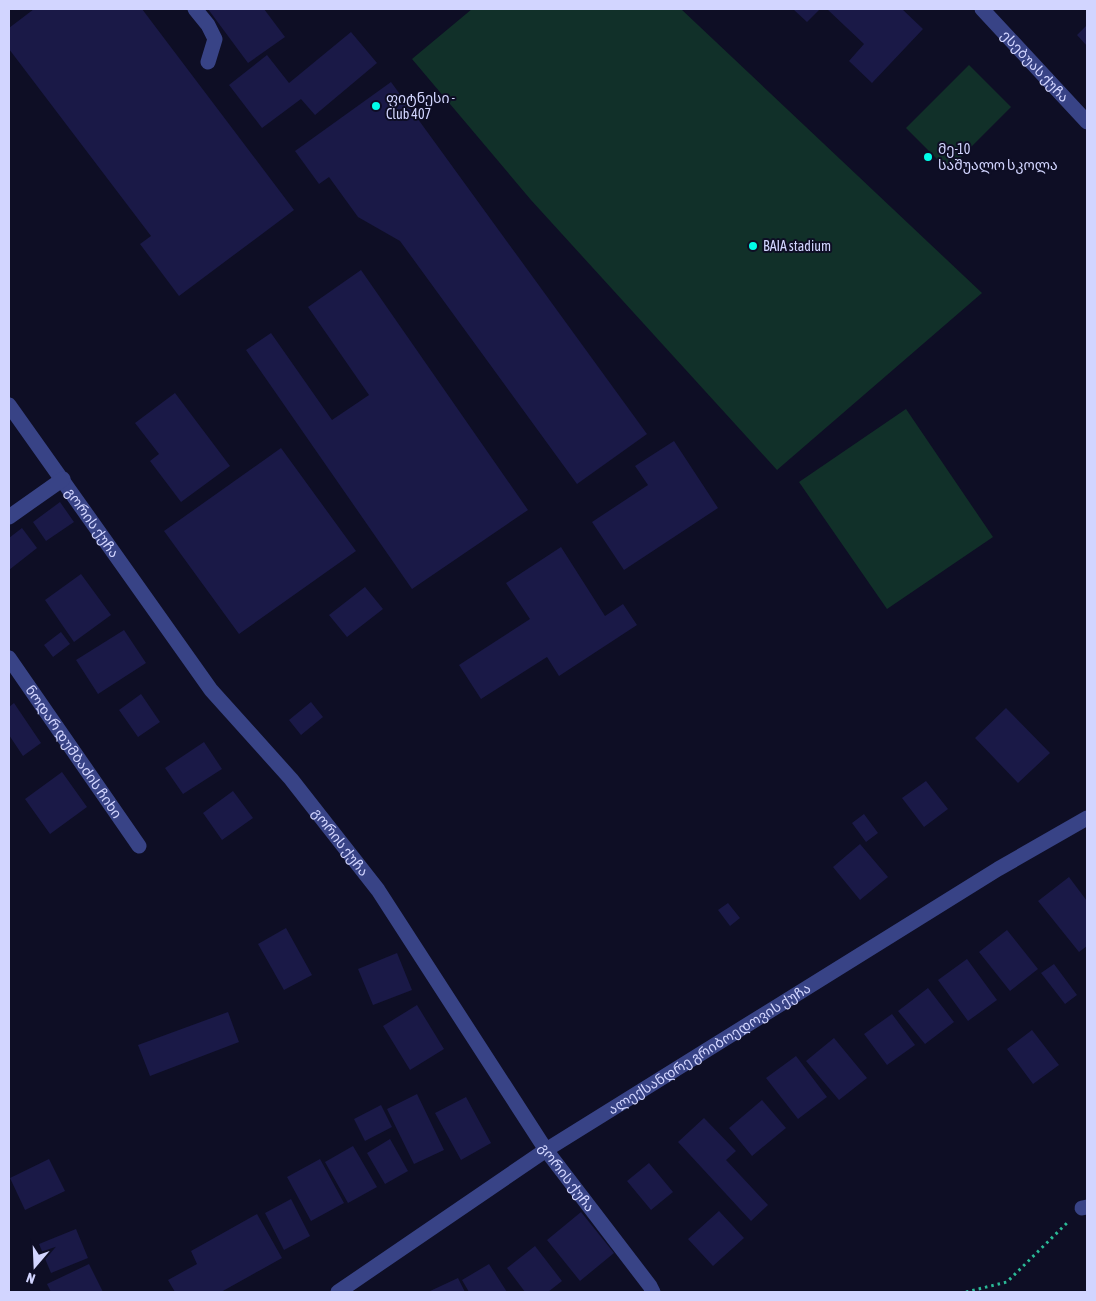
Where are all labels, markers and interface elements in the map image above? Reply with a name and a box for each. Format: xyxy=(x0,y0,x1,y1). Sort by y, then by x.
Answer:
street label: ესებუას ქუჩა xyxy=(997,27,1072,105)
place label: ფიტნესი - Club 407 xyxy=(386,90,456,122)
marker: ფიტნესი - Club 407 xyxy=(370,100,382,112)
place label: მე-10 საშუალო სკოლა xyxy=(938,141,1058,174)
marker: მე-10 საშუალო სკოლა xyxy=(922,151,934,163)
place label: BAIA stadium xyxy=(763,238,831,254)
marker: BAIA stadium xyxy=(747,240,759,252)
street label: გორის ქუჩა xyxy=(61,485,122,560)
street label: ნოდარ დუმბაძის ჩიხი xyxy=(22,682,125,821)
street label: გორის ქუჩა xyxy=(308,805,372,879)
street label: ალექსანდრე გრიბოედოვის ქუჩა xyxy=(605,980,813,1117)
street label: გორის ქუჩა xyxy=(535,1140,598,1215)
north arrow xyxy=(10,1241,60,1291)
text: N xyxy=(24,1269,37,1287)

